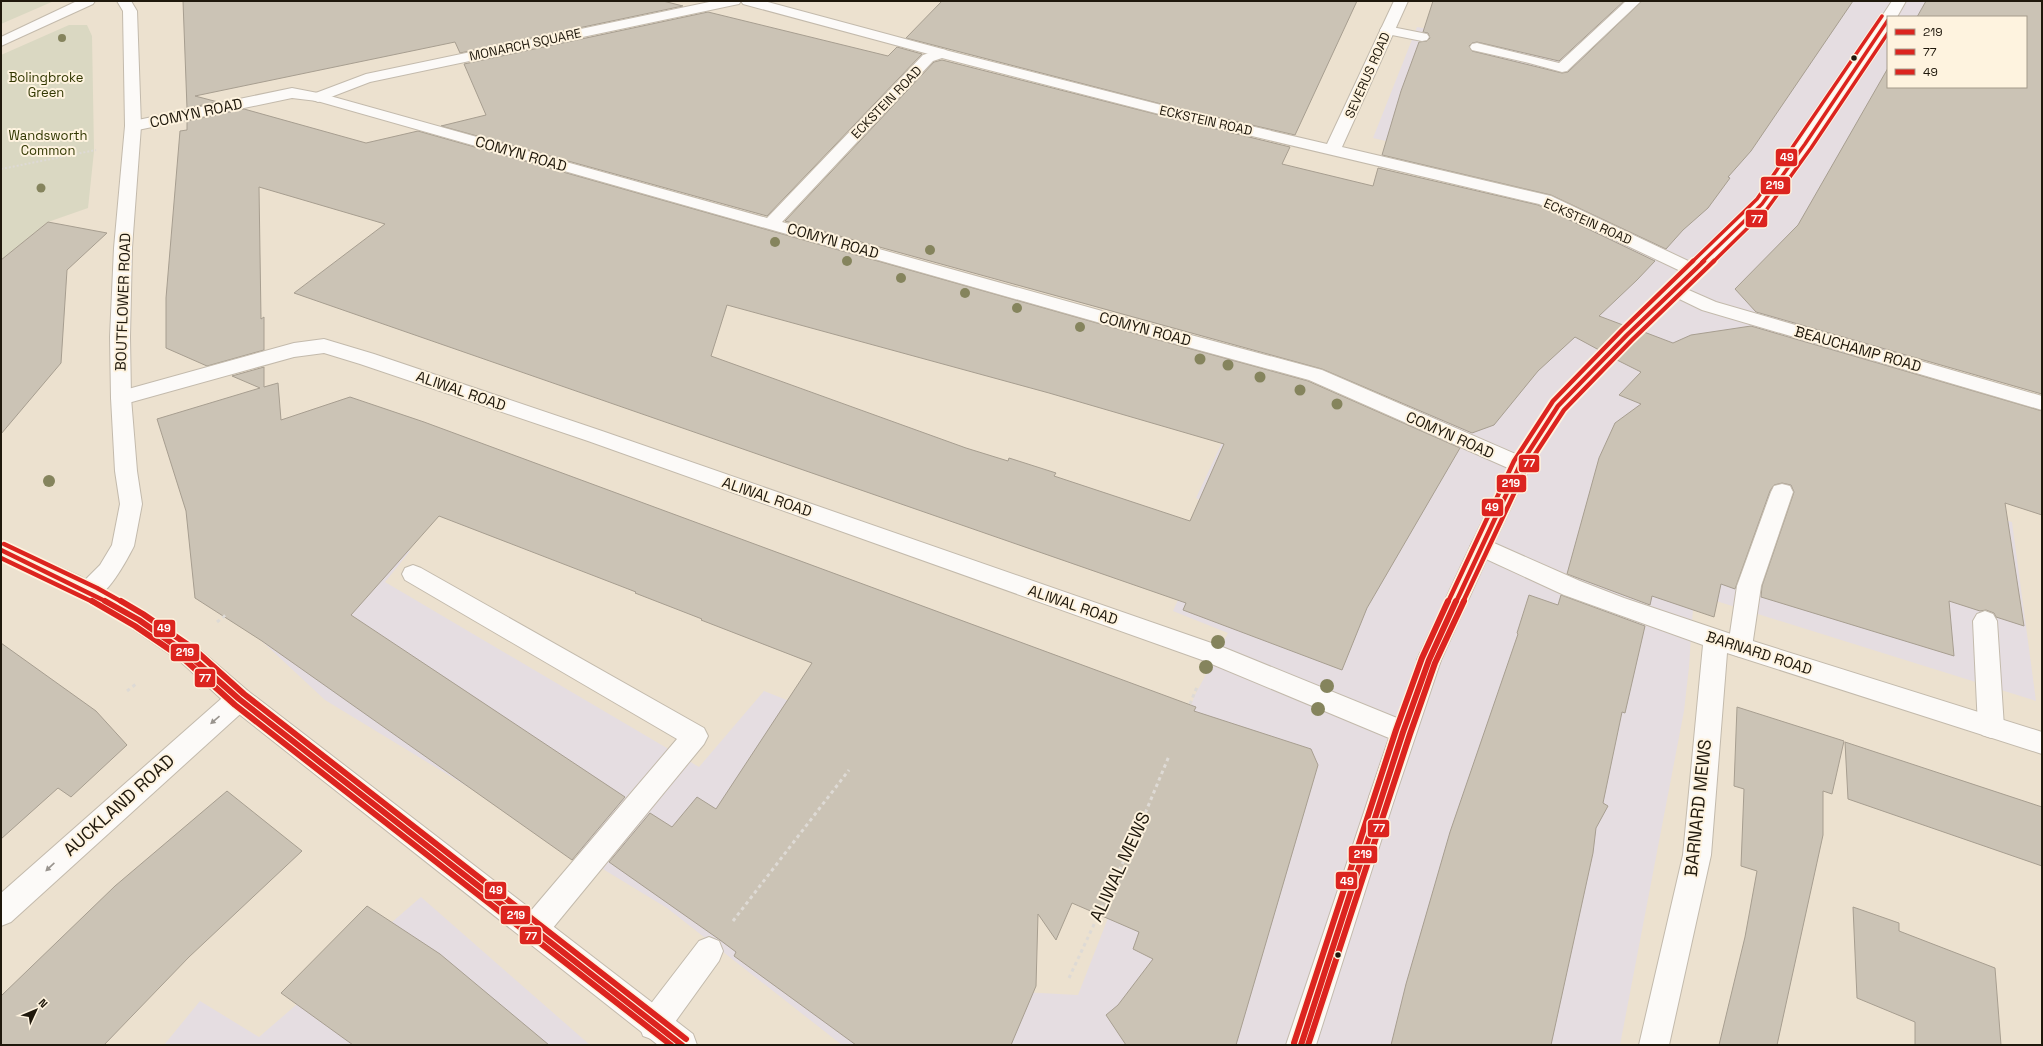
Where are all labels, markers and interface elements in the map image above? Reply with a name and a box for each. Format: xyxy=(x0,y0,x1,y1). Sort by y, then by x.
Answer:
legend xyxy=(1887,16,2027,88)
street label: MONARCH SQUARE xyxy=(468,24,583,65)
text: 219 xyxy=(1923,24,1943,40)
street label: SEVERUS ROAD xyxy=(1341,30,1394,121)
text: 77 xyxy=(1923,44,1937,60)
unlabelled marker xyxy=(1849,53,1859,63)
street label: ECKSTEIN ROAD xyxy=(847,62,925,142)
text: 49 xyxy=(1923,64,1938,80)
park label: Bolingbroke Green xyxy=(9,69,83,101)
street label: COMYN ROAD xyxy=(148,93,244,132)
street label: ECKSTEIN ROAD xyxy=(1158,102,1254,139)
park label: Wandsworth Common xyxy=(9,127,87,159)
street label: COMYN ROAD xyxy=(473,131,569,176)
line badge: 49 xyxy=(1775,148,1798,167)
text: 49 xyxy=(1780,150,1794,164)
line badge: 219 xyxy=(1760,176,1791,195)
text: 219 xyxy=(1766,178,1784,192)
street label: ECKSTEIN ROAD xyxy=(1541,194,1635,249)
line badge: 77 xyxy=(1745,209,1768,228)
text: 77 xyxy=(1751,212,1763,226)
street label: COMYN ROAD xyxy=(785,218,881,263)
street label: BOUTFLOWER ROAD xyxy=(111,232,134,371)
street label: COMYN ROAD xyxy=(1097,307,1193,350)
street label: BEAUCHAMP ROAD xyxy=(1792,321,1924,376)
street label: ALIWAL ROAD xyxy=(414,366,509,415)
street label: COMYN ROAD xyxy=(1403,407,1497,462)
line badge: 77 xyxy=(1518,454,1540,473)
text: 77 xyxy=(1523,456,1535,470)
street label: ALIWAL ROAD xyxy=(720,472,815,521)
line badge: 219 xyxy=(1496,474,1527,493)
text: 219 xyxy=(1502,476,1520,490)
line badge: 49 xyxy=(1481,498,1504,517)
text: 49 xyxy=(1485,500,1499,514)
street label: ALIWAL ROAD xyxy=(1026,580,1121,629)
line badge: 49 xyxy=(153,619,176,638)
text: 49 xyxy=(157,621,171,635)
street label: BARNARD ROAD xyxy=(1704,626,1815,679)
line badge: 219 xyxy=(170,643,200,662)
text: 219 xyxy=(176,645,194,659)
line badge: 77 xyxy=(194,668,216,688)
text: 77 xyxy=(199,671,211,685)
one-way arrow xyxy=(210,715,219,724)
street label: BARNARD MEWS xyxy=(1679,738,1716,878)
street label: AUCKLAND ROAD xyxy=(58,749,179,861)
street label: ALIWAL MEWS xyxy=(1084,808,1155,925)
line badge: 77 xyxy=(1367,819,1390,838)
text: 77 xyxy=(1373,821,1385,835)
line badge: 219 xyxy=(1348,845,1378,864)
text: 219 xyxy=(1354,847,1372,861)
one-way arrow xyxy=(45,863,55,872)
line badge: 49 xyxy=(1335,871,1358,890)
text: 49 xyxy=(1340,874,1354,888)
line badge: 49 xyxy=(484,881,507,900)
text: 49 xyxy=(489,883,503,897)
line badge: 219 xyxy=(500,905,531,925)
text: 219 xyxy=(507,908,525,922)
line badge: 77 xyxy=(519,926,542,945)
text: 77 xyxy=(525,929,537,943)
unlabelled marker xyxy=(1333,950,1343,960)
north arrow xyxy=(16,990,56,1030)
text: N xyxy=(36,996,51,1011)

